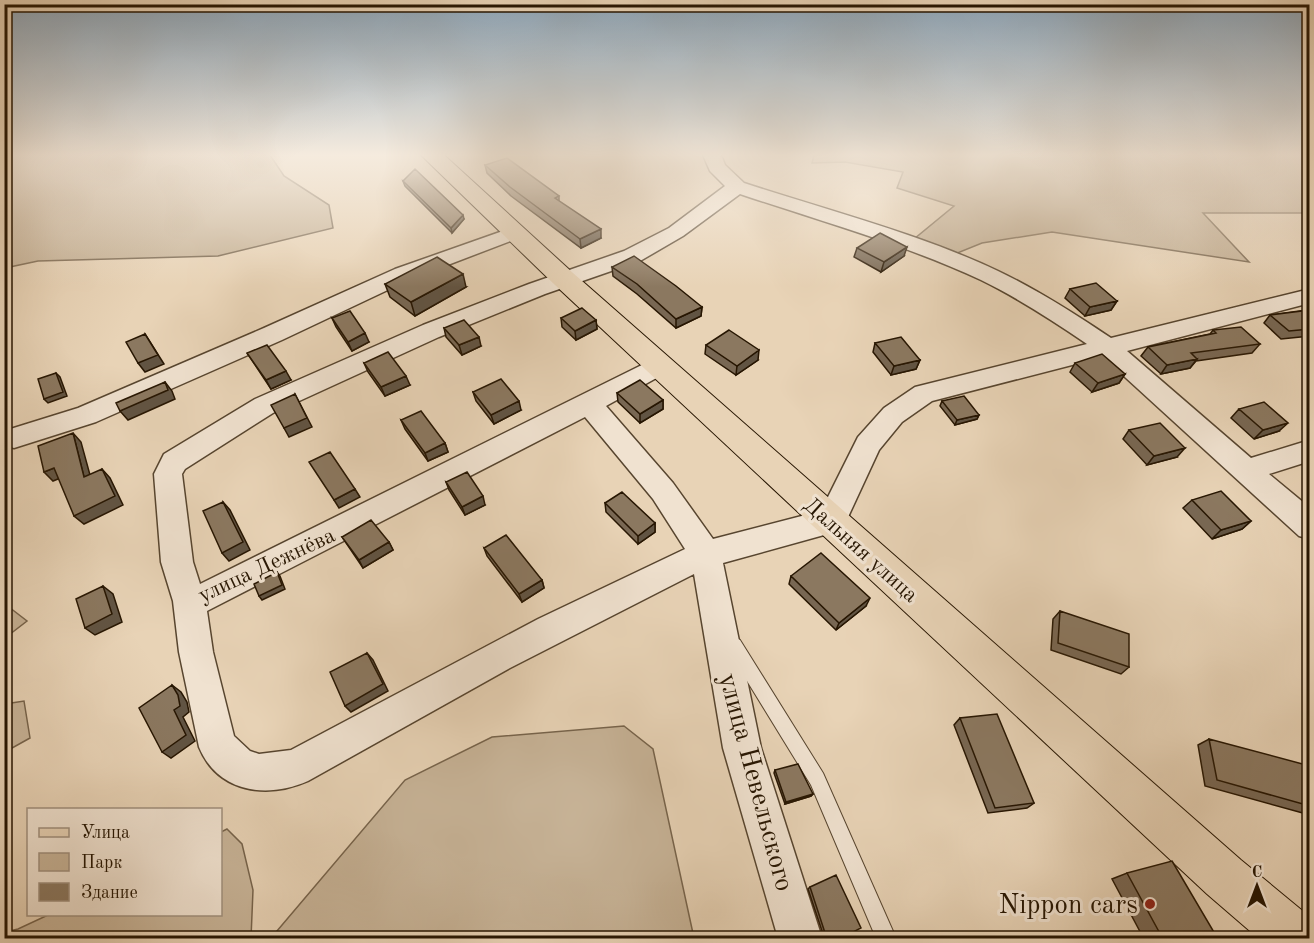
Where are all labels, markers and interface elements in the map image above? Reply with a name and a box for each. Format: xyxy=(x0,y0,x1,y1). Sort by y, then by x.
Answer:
street label: Дальняя улица xyxy=(800,494,922,607)
street label: улица Дежнёва xyxy=(195,524,339,607)
street label: улица Невельского xyxy=(713,671,798,894)
legend xyxy=(27,808,222,916)
text: Улица xyxy=(81,824,130,842)
text: Парк xyxy=(81,854,122,872)
north arrow xyxy=(1227,856,1287,916)
text: С xyxy=(1252,865,1262,881)
text: Здание xyxy=(81,884,138,902)
place label: Nippon cars xyxy=(999,892,1138,919)
marker: Nippon cars xyxy=(1143,897,1157,911)

